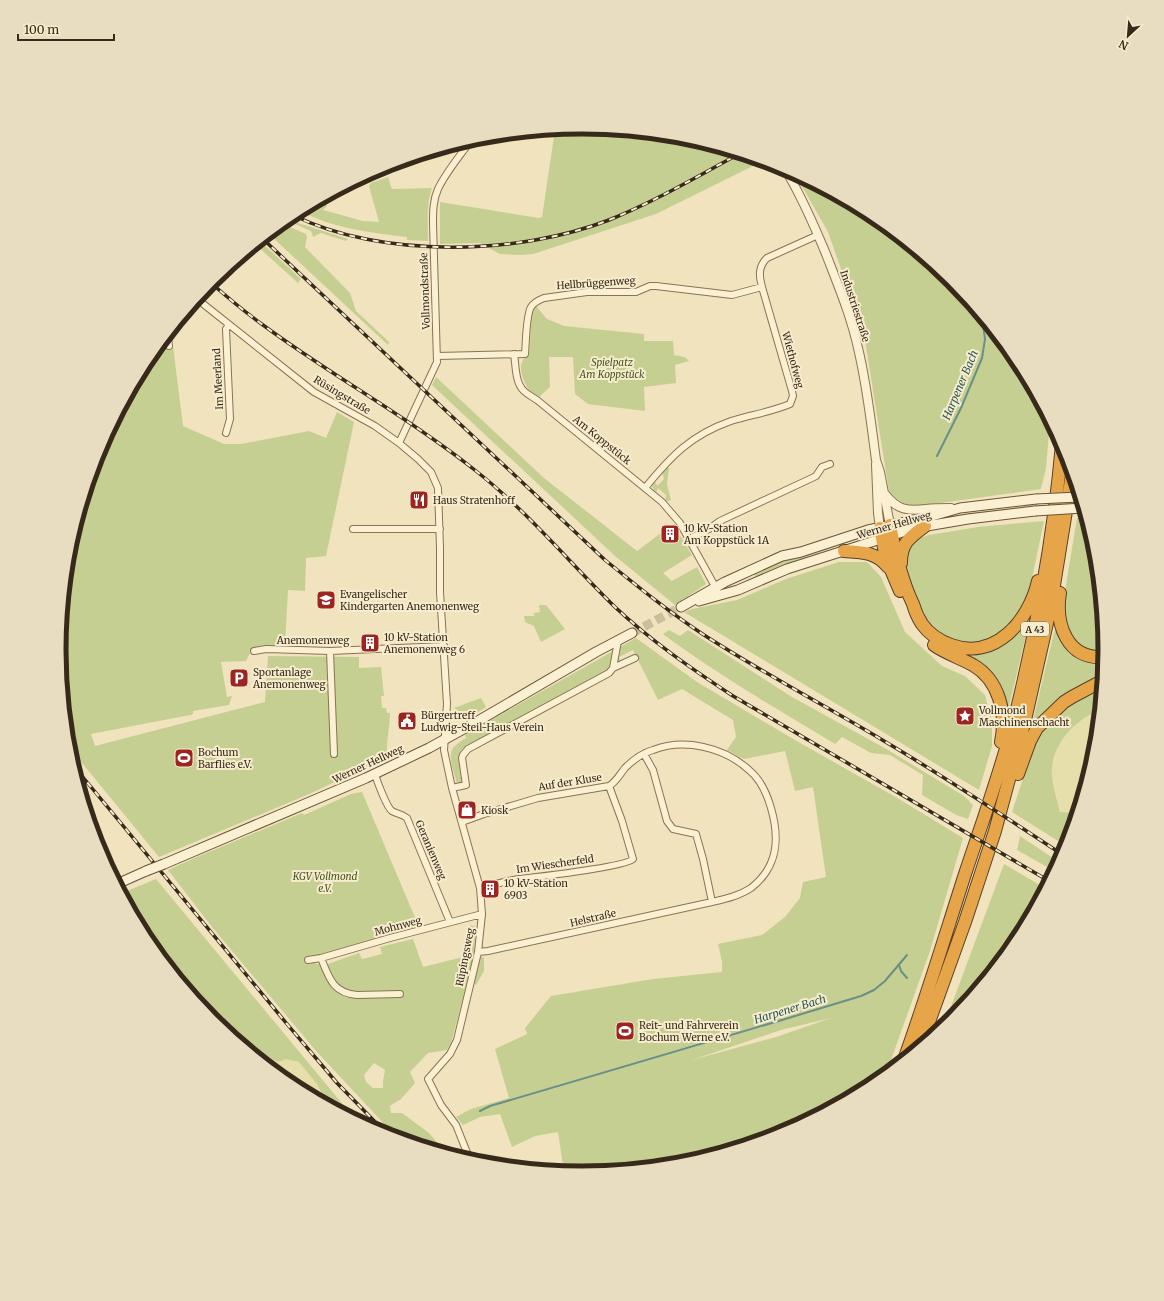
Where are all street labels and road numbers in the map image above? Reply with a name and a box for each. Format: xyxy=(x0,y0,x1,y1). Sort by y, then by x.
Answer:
street label: Vollmondstraße xyxy=(417,252,433,331)
street label: Industriestraße xyxy=(837,268,873,344)
street label: Hellbrüggenweg xyxy=(556,274,636,292)
street label: Wiethofweg xyxy=(779,329,807,390)
street label: Im Meerland xyxy=(210,348,226,410)
street label: Rüsingstraße xyxy=(311,373,373,417)
street label: Am Koppstück xyxy=(570,412,634,468)
street label: Werner Hellweg xyxy=(854,508,933,542)
road number: A 43 xyxy=(1021,622,1049,636)
street label: Anemonenweg xyxy=(276,634,349,647)
street label: Werner Hellweg xyxy=(330,742,406,787)
street label: Auf der Kluse xyxy=(536,771,603,794)
street label: Geranienweg xyxy=(413,818,449,882)
street label: Im Wiescherfeld xyxy=(515,852,595,876)
street label: Helstraße xyxy=(569,906,617,930)
street label: Mohnweg xyxy=(373,913,423,939)
street label: Rüpingsweg xyxy=(453,927,477,987)

